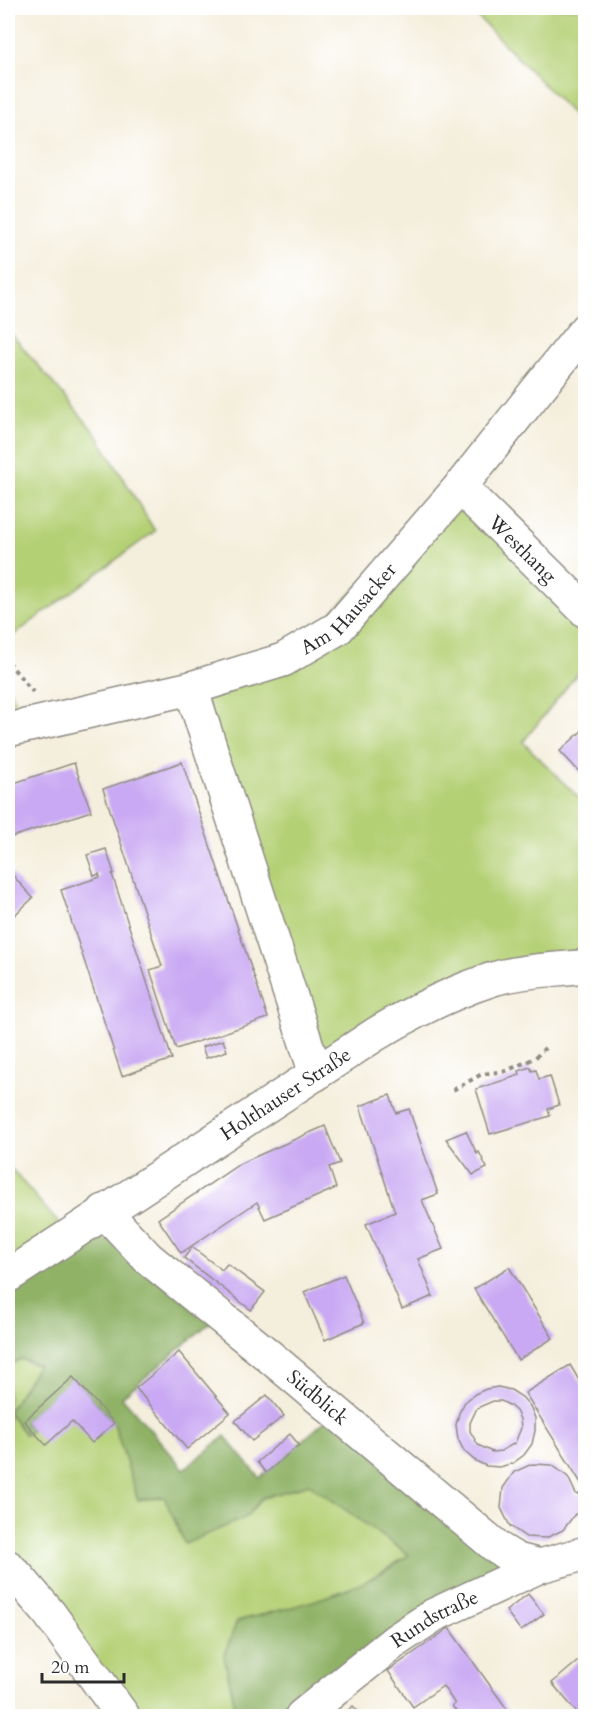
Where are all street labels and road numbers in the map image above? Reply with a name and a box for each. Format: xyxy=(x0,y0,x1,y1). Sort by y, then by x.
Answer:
street label: Westhang xyxy=(482,508,564,589)
street label: Am Hausacker xyxy=(295,556,403,661)
street label: Holthauser Straße xyxy=(215,1041,356,1146)
street label: Südblick xyxy=(281,1363,355,1431)
street label: Rundstraße xyxy=(385,1583,482,1654)

